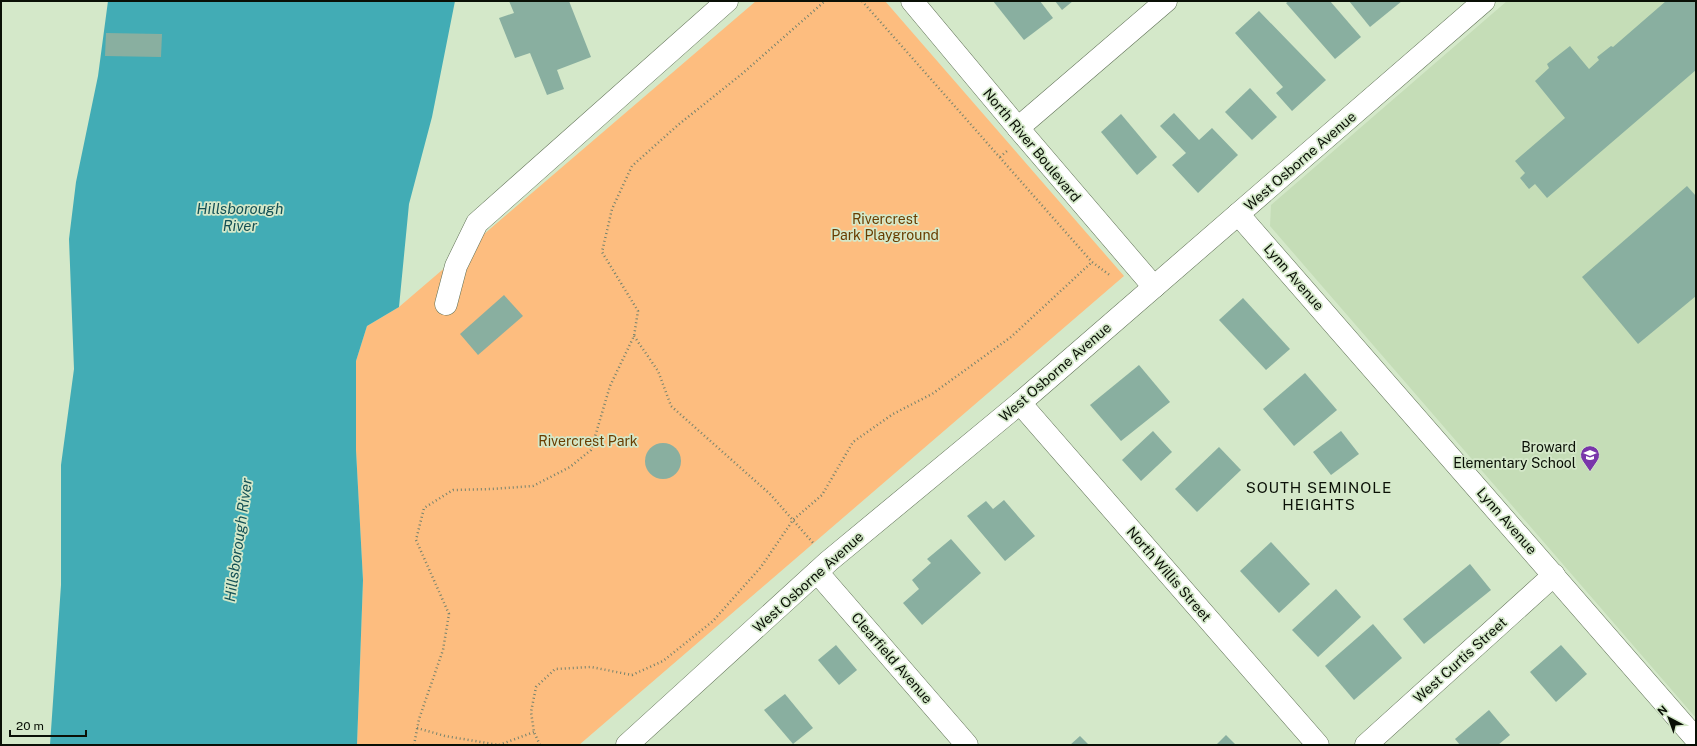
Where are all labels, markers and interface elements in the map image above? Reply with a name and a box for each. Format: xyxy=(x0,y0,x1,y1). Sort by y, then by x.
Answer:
street label: North River Boulevard xyxy=(980,85,1084,205)
street label: West Osborne Avenue xyxy=(1241,108,1359,214)
water label: Hillsborough River xyxy=(197,200,283,234)
park label: Rivercrest Park Playground xyxy=(831,211,939,243)
street label: Lynn Avenue xyxy=(1261,241,1327,313)
street label: West Osborne Avenue xyxy=(996,319,1114,425)
park label: Rivercrest Park xyxy=(538,433,638,449)
place label: Broward Elementary School xyxy=(1453,439,1576,471)
school or university icon: Broward Elementary School xyxy=(1579,444,1601,472)
water label: Hillsborough River xyxy=(221,477,255,603)
district label: SOUTH SEMINOLE HEIGHTS xyxy=(1246,479,1392,513)
street label: Lynn Avenue xyxy=(1474,485,1540,557)
street label: North Willis Street xyxy=(1124,523,1214,625)
street label: West Osborne Avenue xyxy=(750,528,866,636)
street label: Clearfield Avenue xyxy=(848,609,936,707)
street label: West Curtis Street xyxy=(1410,614,1510,706)
north arrow xyxy=(1649,698,1689,738)
text: N xyxy=(1655,703,1670,718)
scale bar xyxy=(10,712,86,738)
text: 20 m xyxy=(16,719,44,733)

